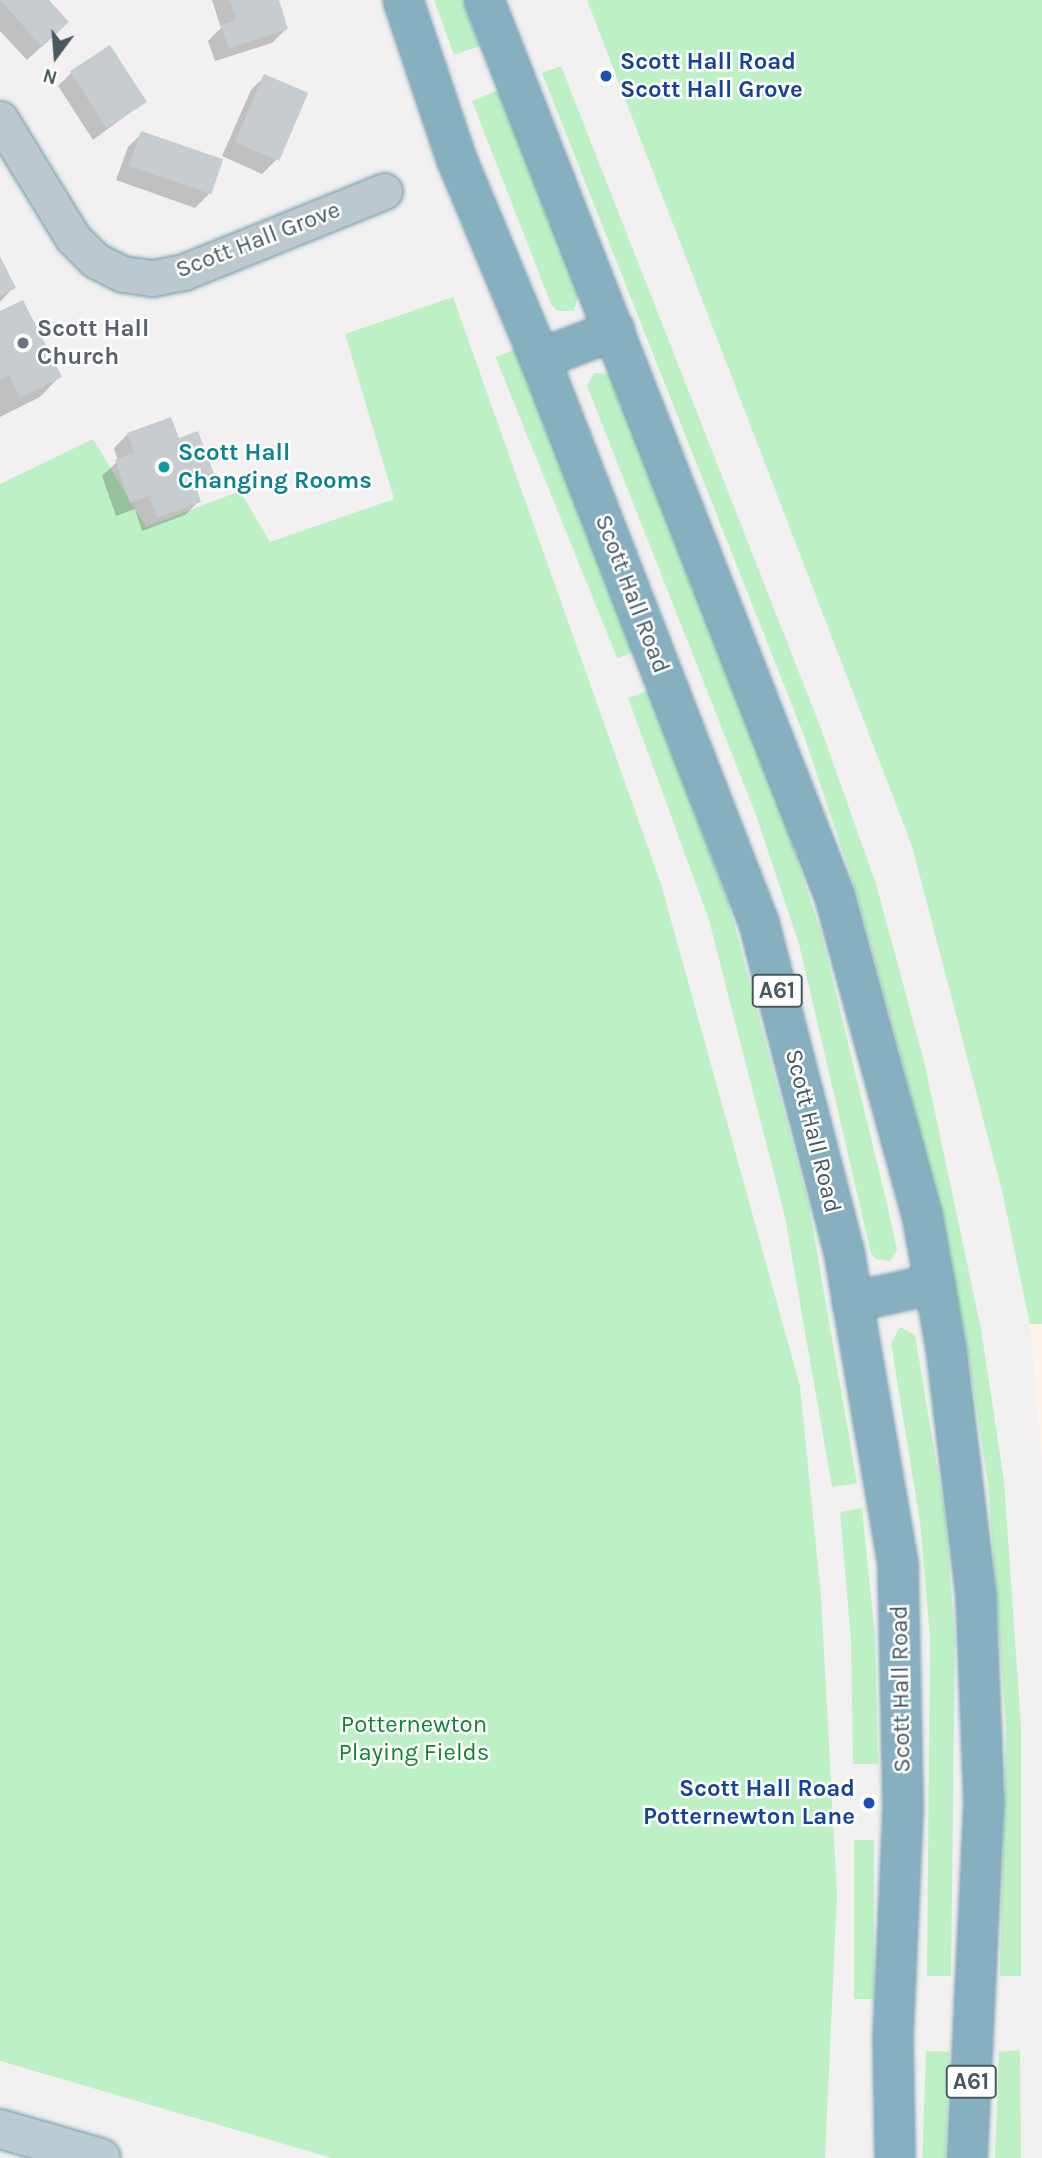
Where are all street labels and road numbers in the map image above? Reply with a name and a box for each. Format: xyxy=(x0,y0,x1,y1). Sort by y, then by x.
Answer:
street label: Scott Hall Grove xyxy=(172,195,344,285)
street label: Scott Hall Road xyxy=(589,511,675,677)
road number: A61 xyxy=(751,972,803,1010)
street label: Scott Hall Road xyxy=(779,1046,847,1216)
street label: Scott Hall Road xyxy=(885,1605,917,1773)
road number: A61 xyxy=(945,2062,997,2102)

